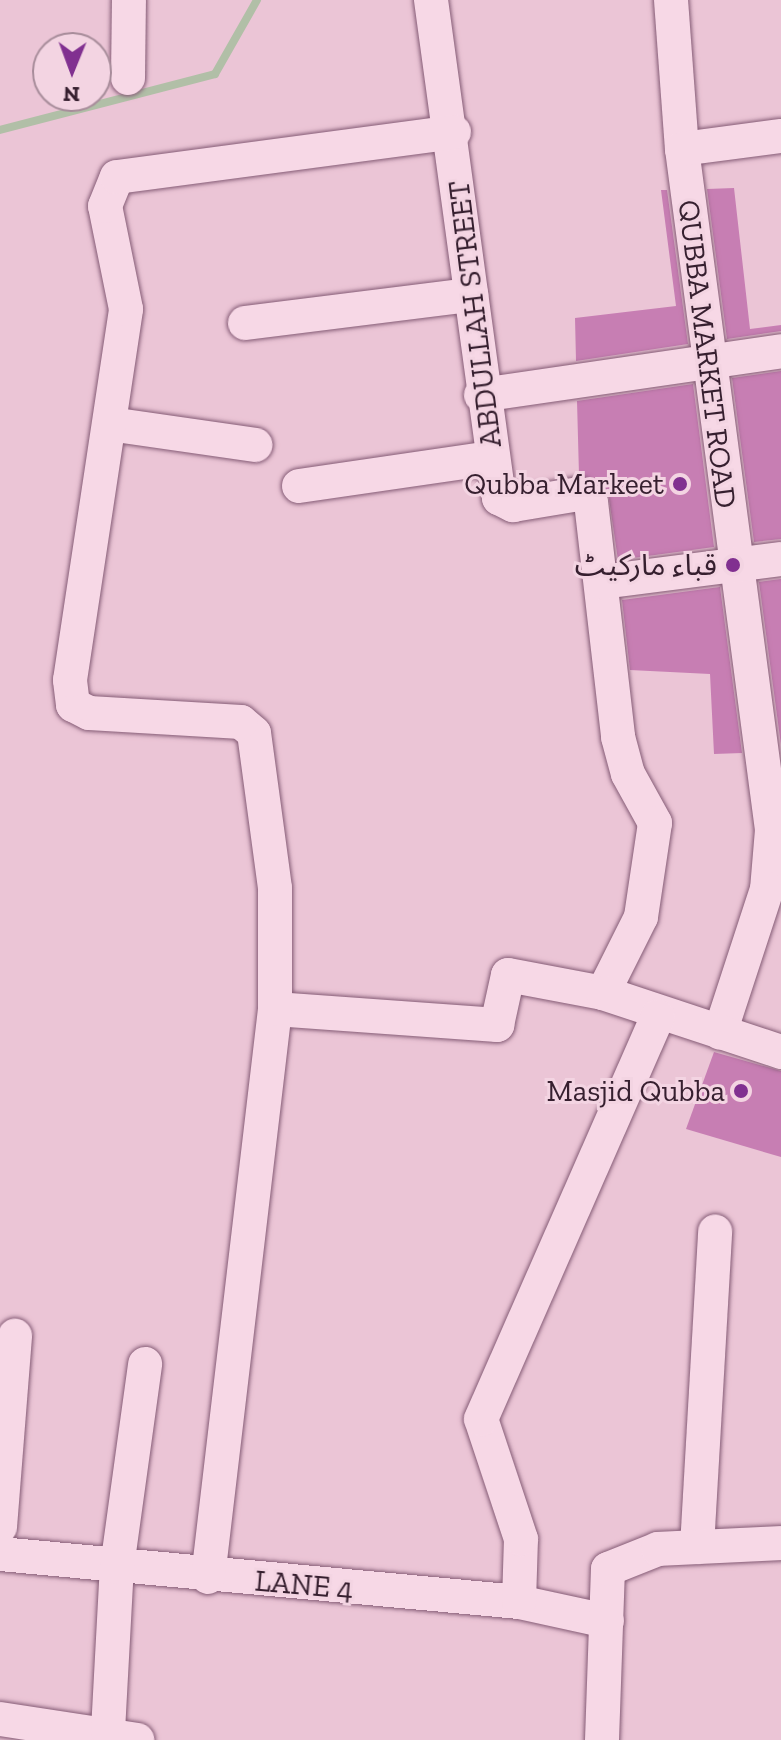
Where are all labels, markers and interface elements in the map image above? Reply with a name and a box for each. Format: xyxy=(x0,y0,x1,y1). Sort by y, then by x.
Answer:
north arrow xyxy=(32,32,112,112)
text: N xyxy=(63,81,80,108)
street label: ABDULLAH STREET xyxy=(441,179,509,449)
street label: QUBBA MARKET ROAD xyxy=(670,197,744,511)
place label: Qubba Markeet xyxy=(464,466,664,502)
marker: Qubba Markeet xyxy=(671,475,689,493)
place label: قباء مارکیٹ xyxy=(575,547,717,583)
marker: قباء مارکیٹ xyxy=(724,556,742,574)
place label: Masjid Qubba xyxy=(547,1073,725,1109)
marker: Masjid Qubba xyxy=(732,1082,750,1100)
street label: LANE 4 xyxy=(253,1563,355,1607)

